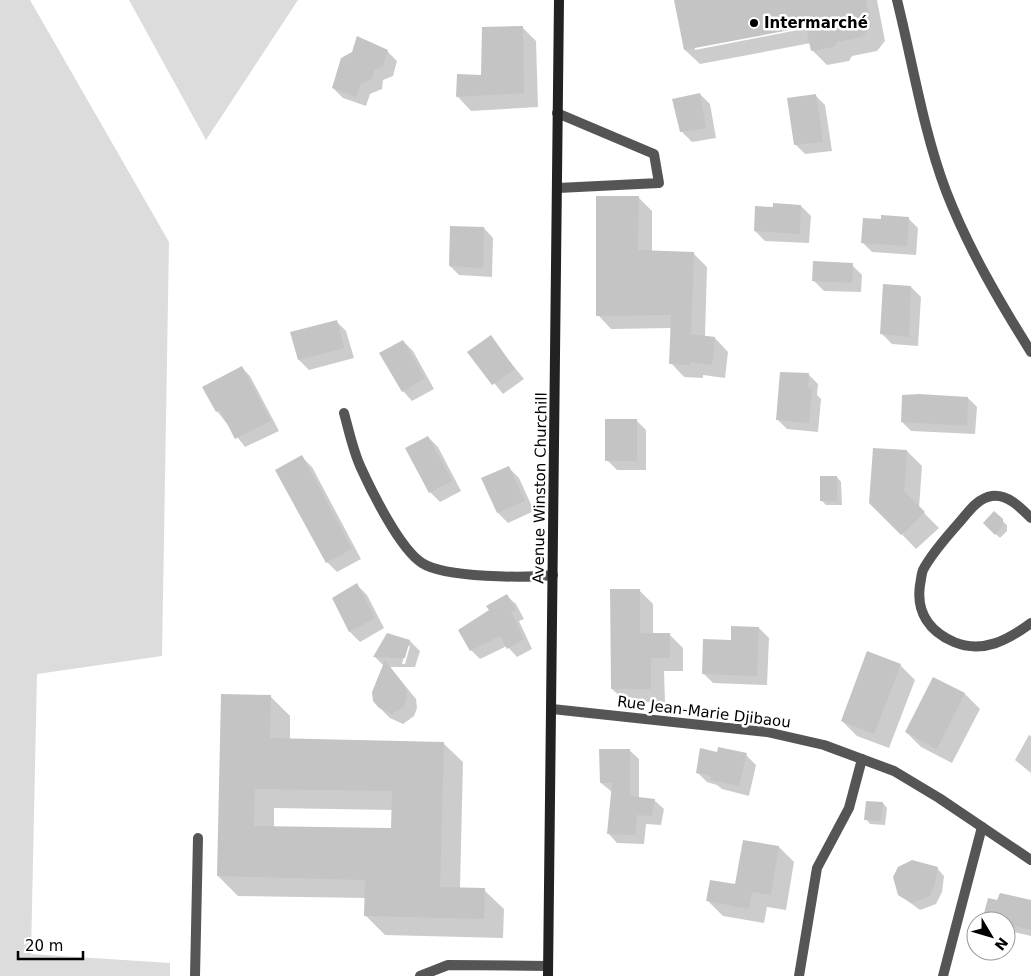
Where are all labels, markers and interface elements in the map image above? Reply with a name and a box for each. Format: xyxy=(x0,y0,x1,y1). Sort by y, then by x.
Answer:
place label: Intermarché xyxy=(764,14,868,32)
marker: Intermarché xyxy=(748,17,760,29)
street label: Avenue Winston Churchill xyxy=(529,392,551,584)
street label: Rue Jean-Marie Djibaou xyxy=(616,692,792,732)
north arrow xyxy=(966,911,1016,961)
scale bar xyxy=(18,928,82,960)
text: N xyxy=(991,934,1011,954)
text: 20 m xyxy=(25,937,63,955)

